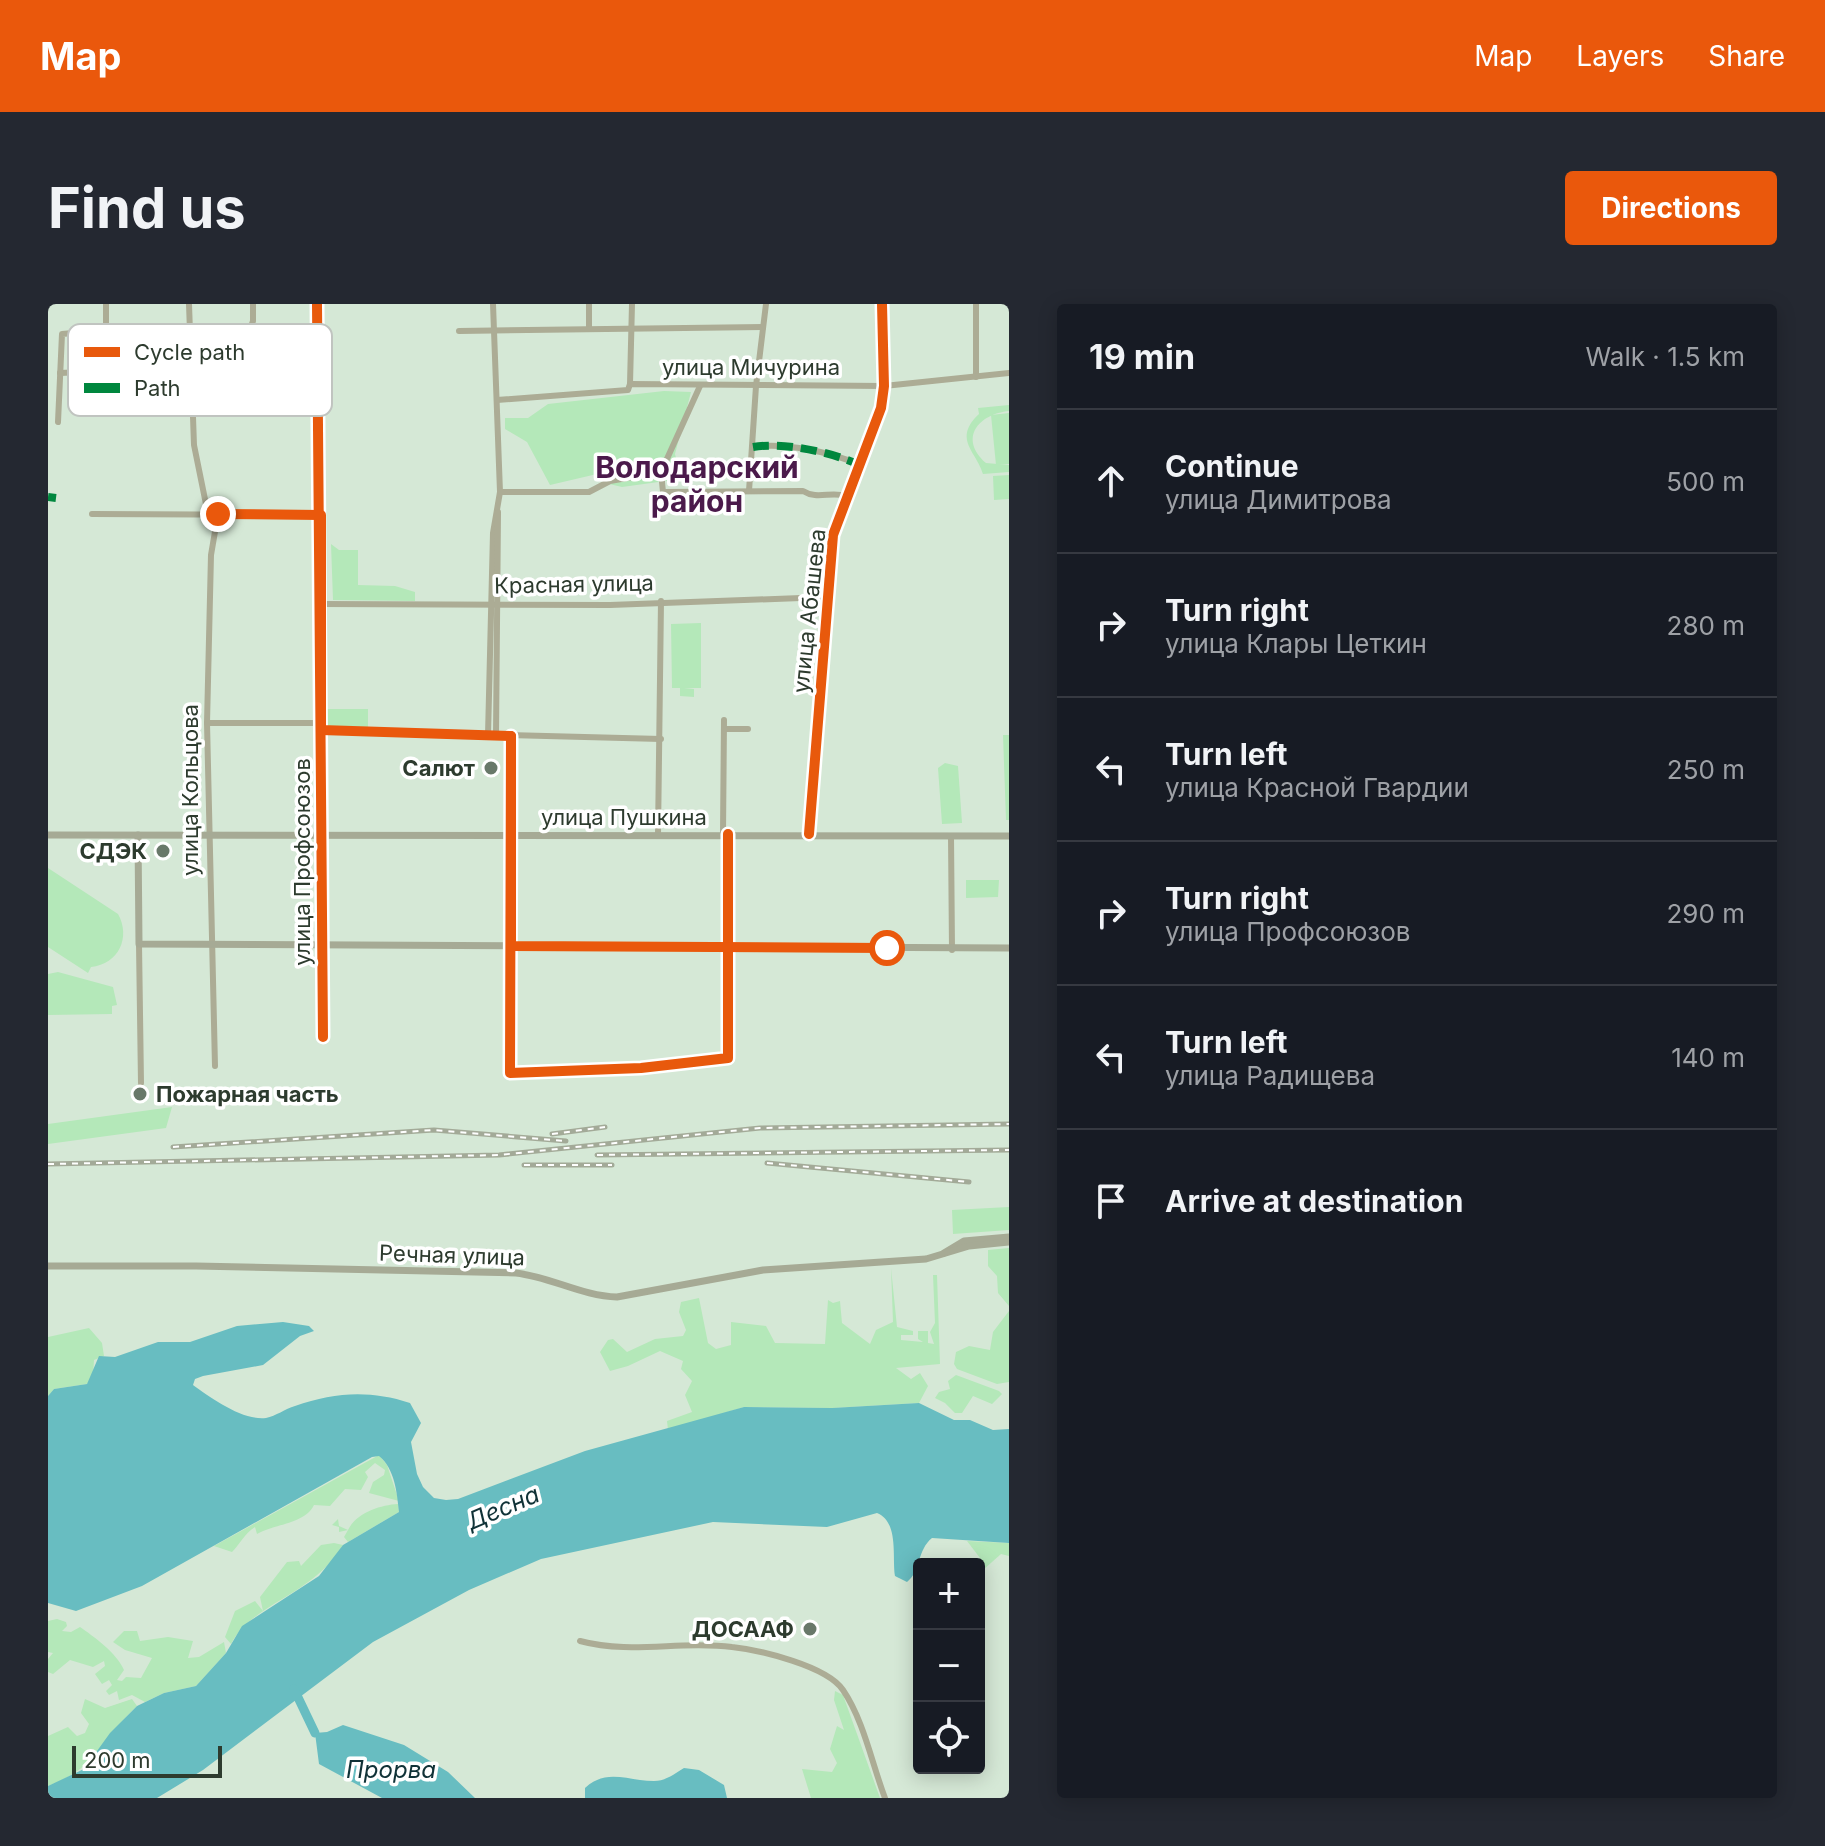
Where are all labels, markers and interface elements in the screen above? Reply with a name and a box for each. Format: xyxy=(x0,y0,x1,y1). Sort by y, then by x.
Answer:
text: Map xyxy=(40,33,121,79)
text: Map xyxy=(1474,39,1532,73)
text: Layers xyxy=(1576,39,1664,73)
text: Share xyxy=(1708,39,1785,73)
button: Directions xyxy=(1565,171,1777,245)
text: Find us xyxy=(48,174,246,242)
legend xyxy=(68,324,332,416)
text: 19 min xyxy=(1089,336,1195,377)
text: Cycle path xyxy=(134,339,245,365)
text: Walk · 1.5 km xyxy=(1586,341,1745,372)
street label: улица Мичурина xyxy=(662,354,840,380)
text: Path xyxy=(134,375,181,401)
text: Continue xyxy=(1165,448,1299,484)
district label: Володарский район xyxy=(595,449,799,519)
icon: ahead xyxy=(1089,459,1133,503)
text: 500 m xyxy=(1666,466,1745,497)
text: улица Димитрова xyxy=(1165,484,1392,515)
route end xyxy=(200,496,236,532)
street label: улица Абашева xyxy=(787,528,831,694)
street label: Красная улица xyxy=(494,570,654,598)
text: Turn right xyxy=(1165,592,1309,628)
icon: right xyxy=(1089,603,1133,647)
text: 280 m xyxy=(1667,610,1745,641)
text: улица Клары Цеткин xyxy=(1165,628,1427,659)
street label: улица Кольцова xyxy=(177,704,203,876)
text: Turn left xyxy=(1165,736,1287,772)
icon: left xyxy=(1089,747,1133,791)
text: 250 m xyxy=(1667,754,1745,785)
place label: Салют xyxy=(402,755,475,781)
street label: улица Профсоюзов xyxy=(289,758,315,966)
marker: Салют xyxy=(482,759,500,777)
text: улица Красной Гвардии xyxy=(1165,772,1469,803)
street label: улица Пушкина xyxy=(541,804,707,830)
place label: СДЭК xyxy=(80,838,147,864)
marker: СДЭК xyxy=(154,842,172,860)
text: Turn right xyxy=(1165,880,1309,916)
icon: right xyxy=(1089,891,1133,935)
text: 290 m xyxy=(1667,898,1745,929)
text: улица Профсоюзов xyxy=(1165,916,1410,947)
route start xyxy=(869,930,905,966)
text: Turn left xyxy=(1165,1024,1287,1060)
icon: left xyxy=(1089,1035,1133,1079)
text: 140 m xyxy=(1671,1042,1745,1073)
text: улица Радищева xyxy=(1165,1060,1375,1091)
place label: Пожарная часть xyxy=(156,1081,339,1107)
marker: Пожарная часть xyxy=(131,1085,149,1103)
icon: arrive xyxy=(1089,1179,1133,1223)
text: Arrive at destination xyxy=(1165,1183,1463,1219)
street label: Речная улица xyxy=(379,1239,525,1271)
water label: Десна xyxy=(461,1479,544,1536)
map controls xyxy=(913,1558,985,1774)
button: + xyxy=(913,1558,985,1630)
place label: ДОСААФ xyxy=(692,1616,794,1642)
marker: ДОСААФ xyxy=(801,1620,819,1638)
button: − xyxy=(913,1630,985,1702)
button: locate xyxy=(913,1702,985,1774)
scale bar xyxy=(72,1742,222,1778)
text: 200 m xyxy=(84,1747,151,1773)
water label: Прорва xyxy=(346,1755,436,1784)

